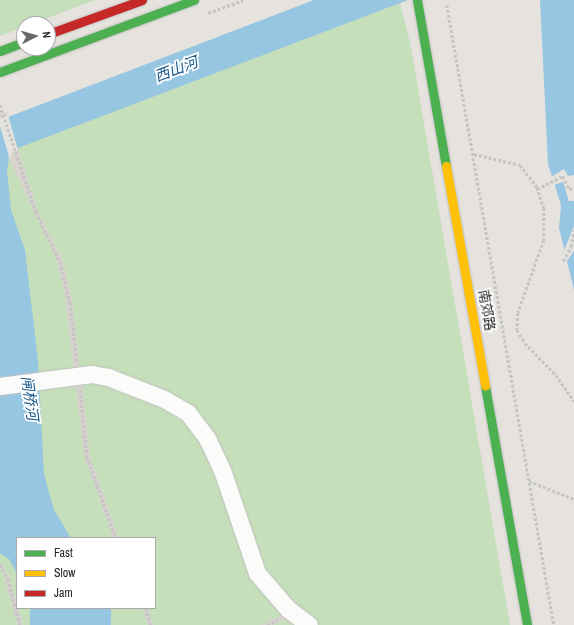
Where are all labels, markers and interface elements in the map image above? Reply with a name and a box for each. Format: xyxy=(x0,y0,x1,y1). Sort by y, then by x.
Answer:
north arrow xyxy=(16,16,56,56)
text: N xyxy=(40,31,54,39)
water label: 西山河 xyxy=(152,53,200,85)
street label: 南郊路 xyxy=(475,288,499,332)
water label: 闸桥河 xyxy=(18,374,42,422)
legend xyxy=(16,537,156,609)
text: Fast xyxy=(54,545,73,561)
text: Slow xyxy=(54,565,75,581)
text: Jam xyxy=(54,585,73,601)

